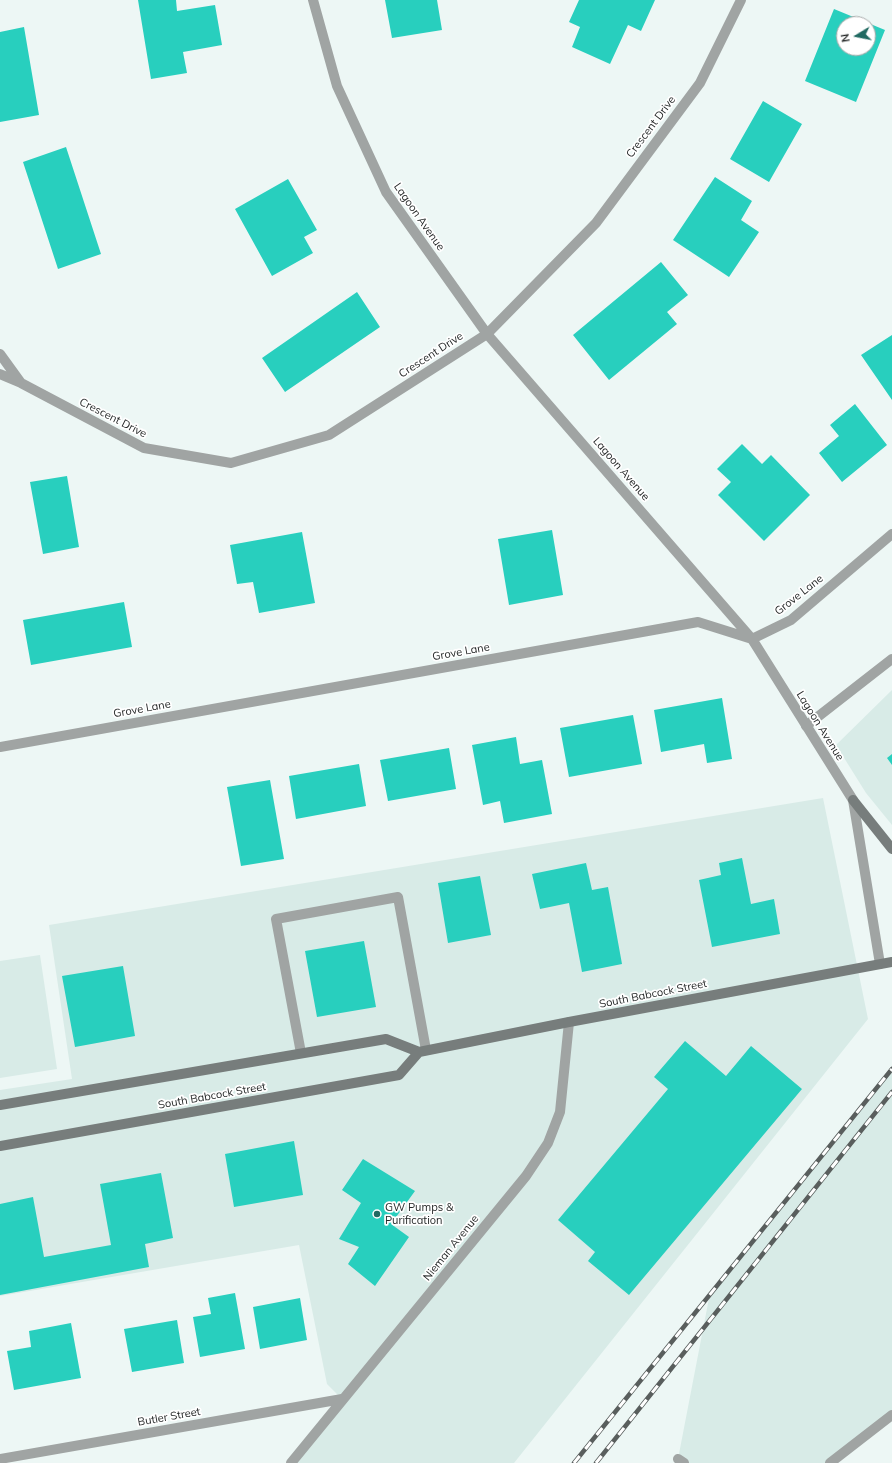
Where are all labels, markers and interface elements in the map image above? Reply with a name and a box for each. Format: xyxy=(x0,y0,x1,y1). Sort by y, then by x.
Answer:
north arrow xyxy=(836,16,876,56)
text: N xyxy=(838,33,853,43)
street label: Crescent Drive xyxy=(623,94,679,160)
street label: Lagoon Avenue xyxy=(391,181,447,253)
street label: Crescent Drive xyxy=(396,329,466,381)
street label: Crescent Drive xyxy=(77,395,149,441)
street label: Lagoon Avenue xyxy=(590,435,652,503)
street label: Grove Lane xyxy=(772,572,826,618)
street label: Grove Lane xyxy=(431,640,491,664)
street label: Lagoon Avenue xyxy=(793,689,847,763)
street label: Grove Lane xyxy=(112,697,172,721)
street label: South Babcock Street xyxy=(598,977,708,1011)
street label: South Babcock Street xyxy=(157,1080,267,1112)
place label: GW Pumps & Purification xyxy=(385,1201,453,1227)
marker: GW Pumps & Purification xyxy=(372,1209,382,1219)
street label: Nieman Avenue xyxy=(420,1212,482,1284)
street label: Butler Street xyxy=(137,1405,201,1429)

